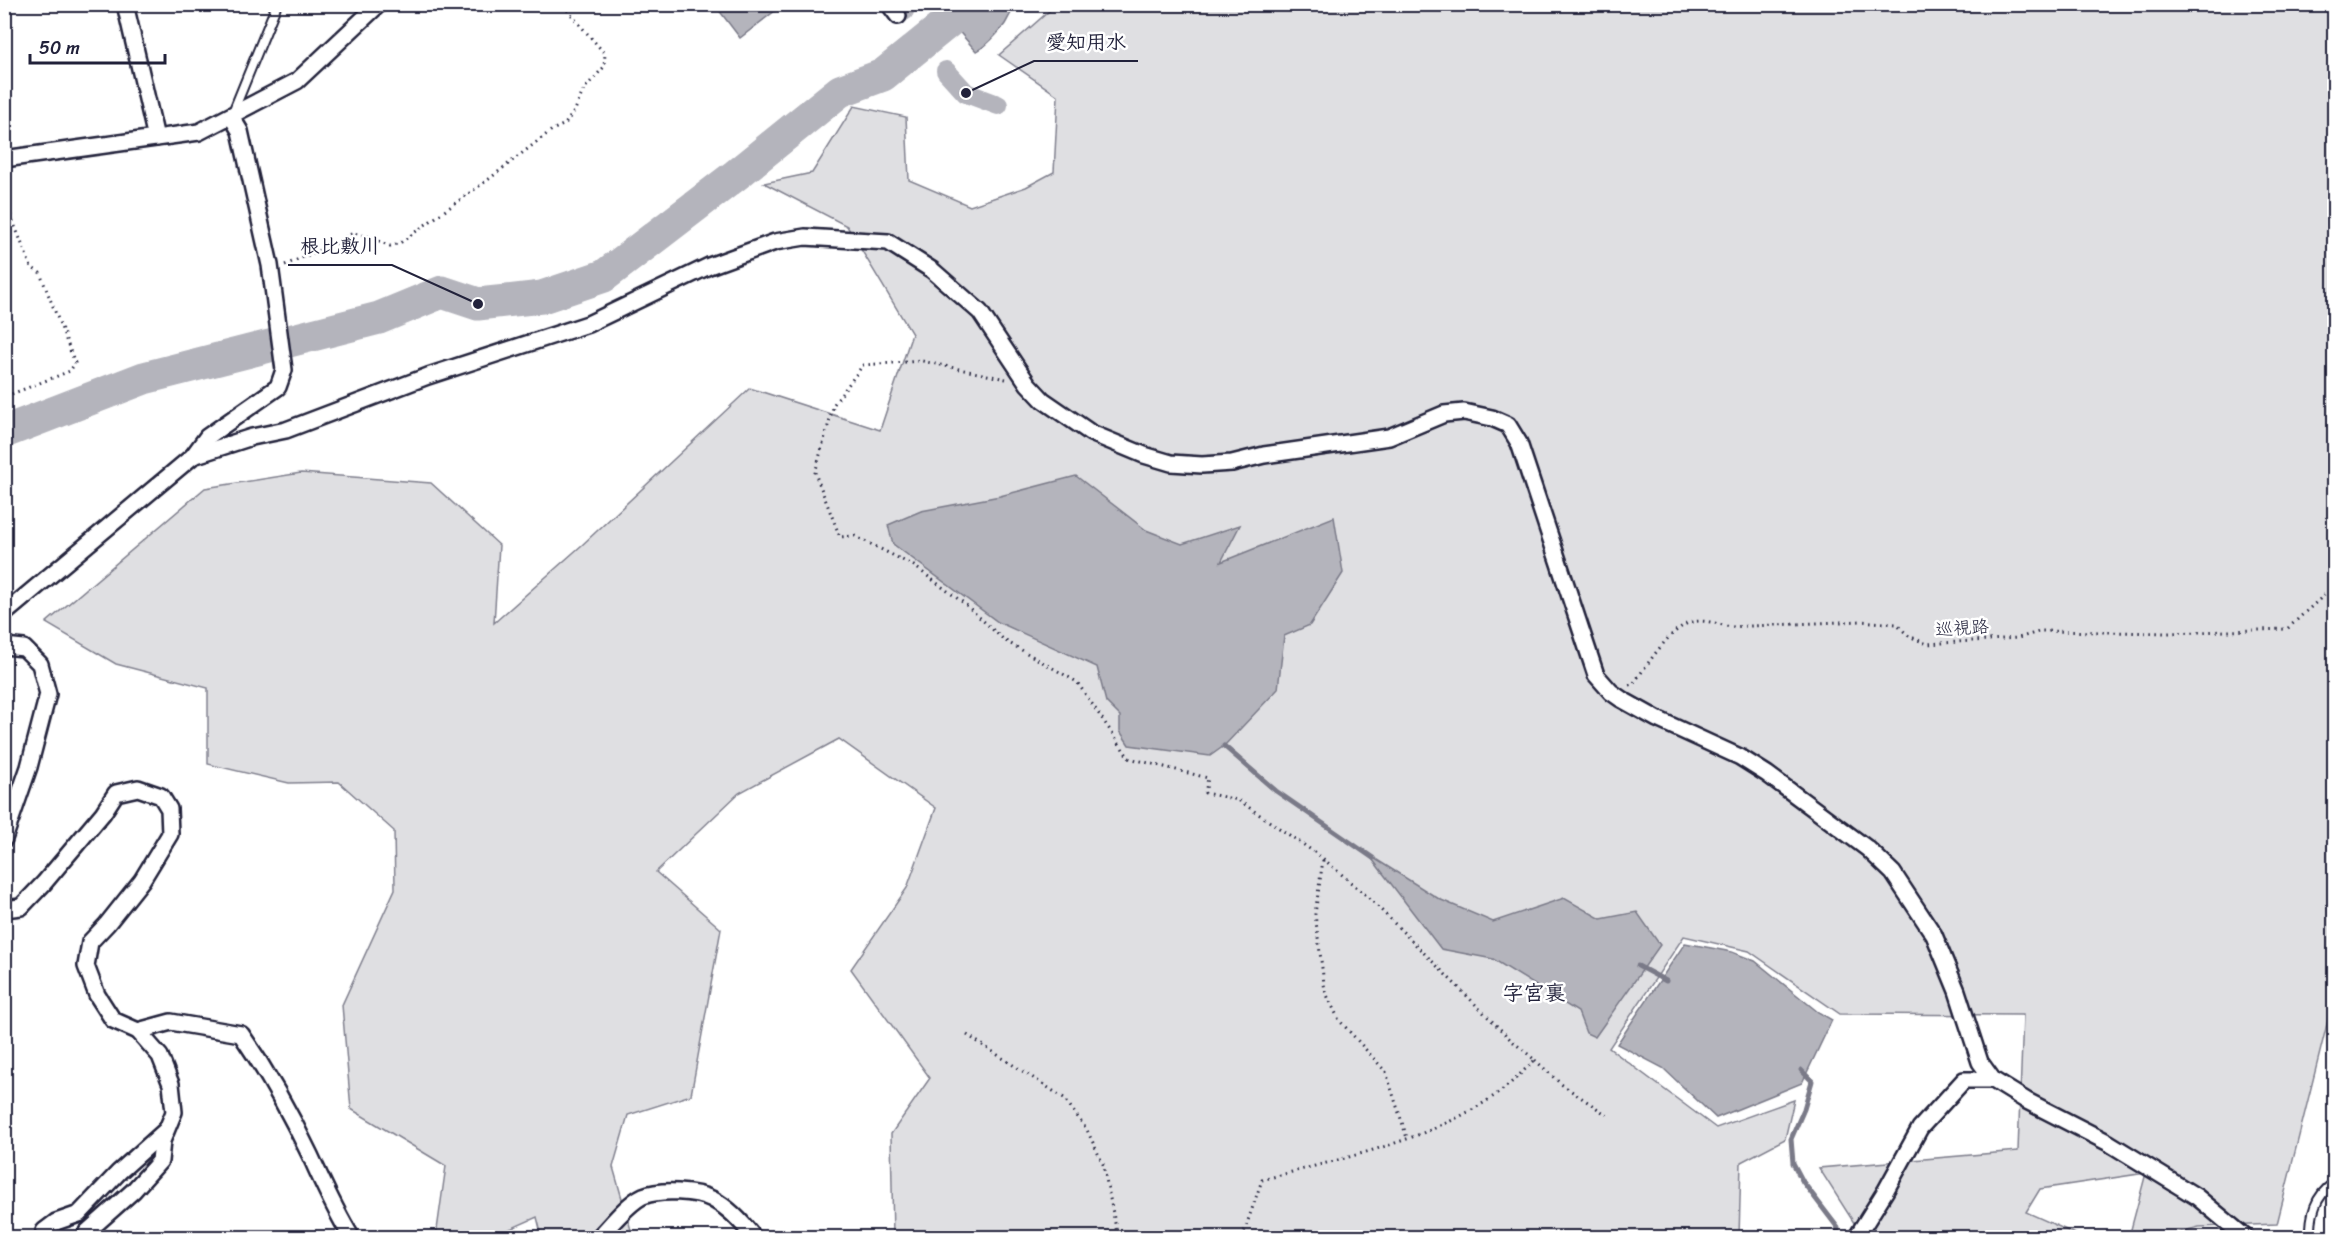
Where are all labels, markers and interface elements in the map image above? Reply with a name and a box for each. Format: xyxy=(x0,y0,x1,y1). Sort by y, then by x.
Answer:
callout: 愛知用水 xyxy=(1034,23,1138,61)
text: 愛知用水 xyxy=(1046,25,1126,60)
scale bar xyxy=(30,27,165,65)
text: 50 m xyxy=(39,32,80,64)
callout: 根比敷川 xyxy=(288,227,392,265)
text: 根比敷川 xyxy=(300,229,380,264)
street label: 巡視路 xyxy=(1934,610,1990,646)
district label: 字宮裏 xyxy=(1503,974,1566,1012)

